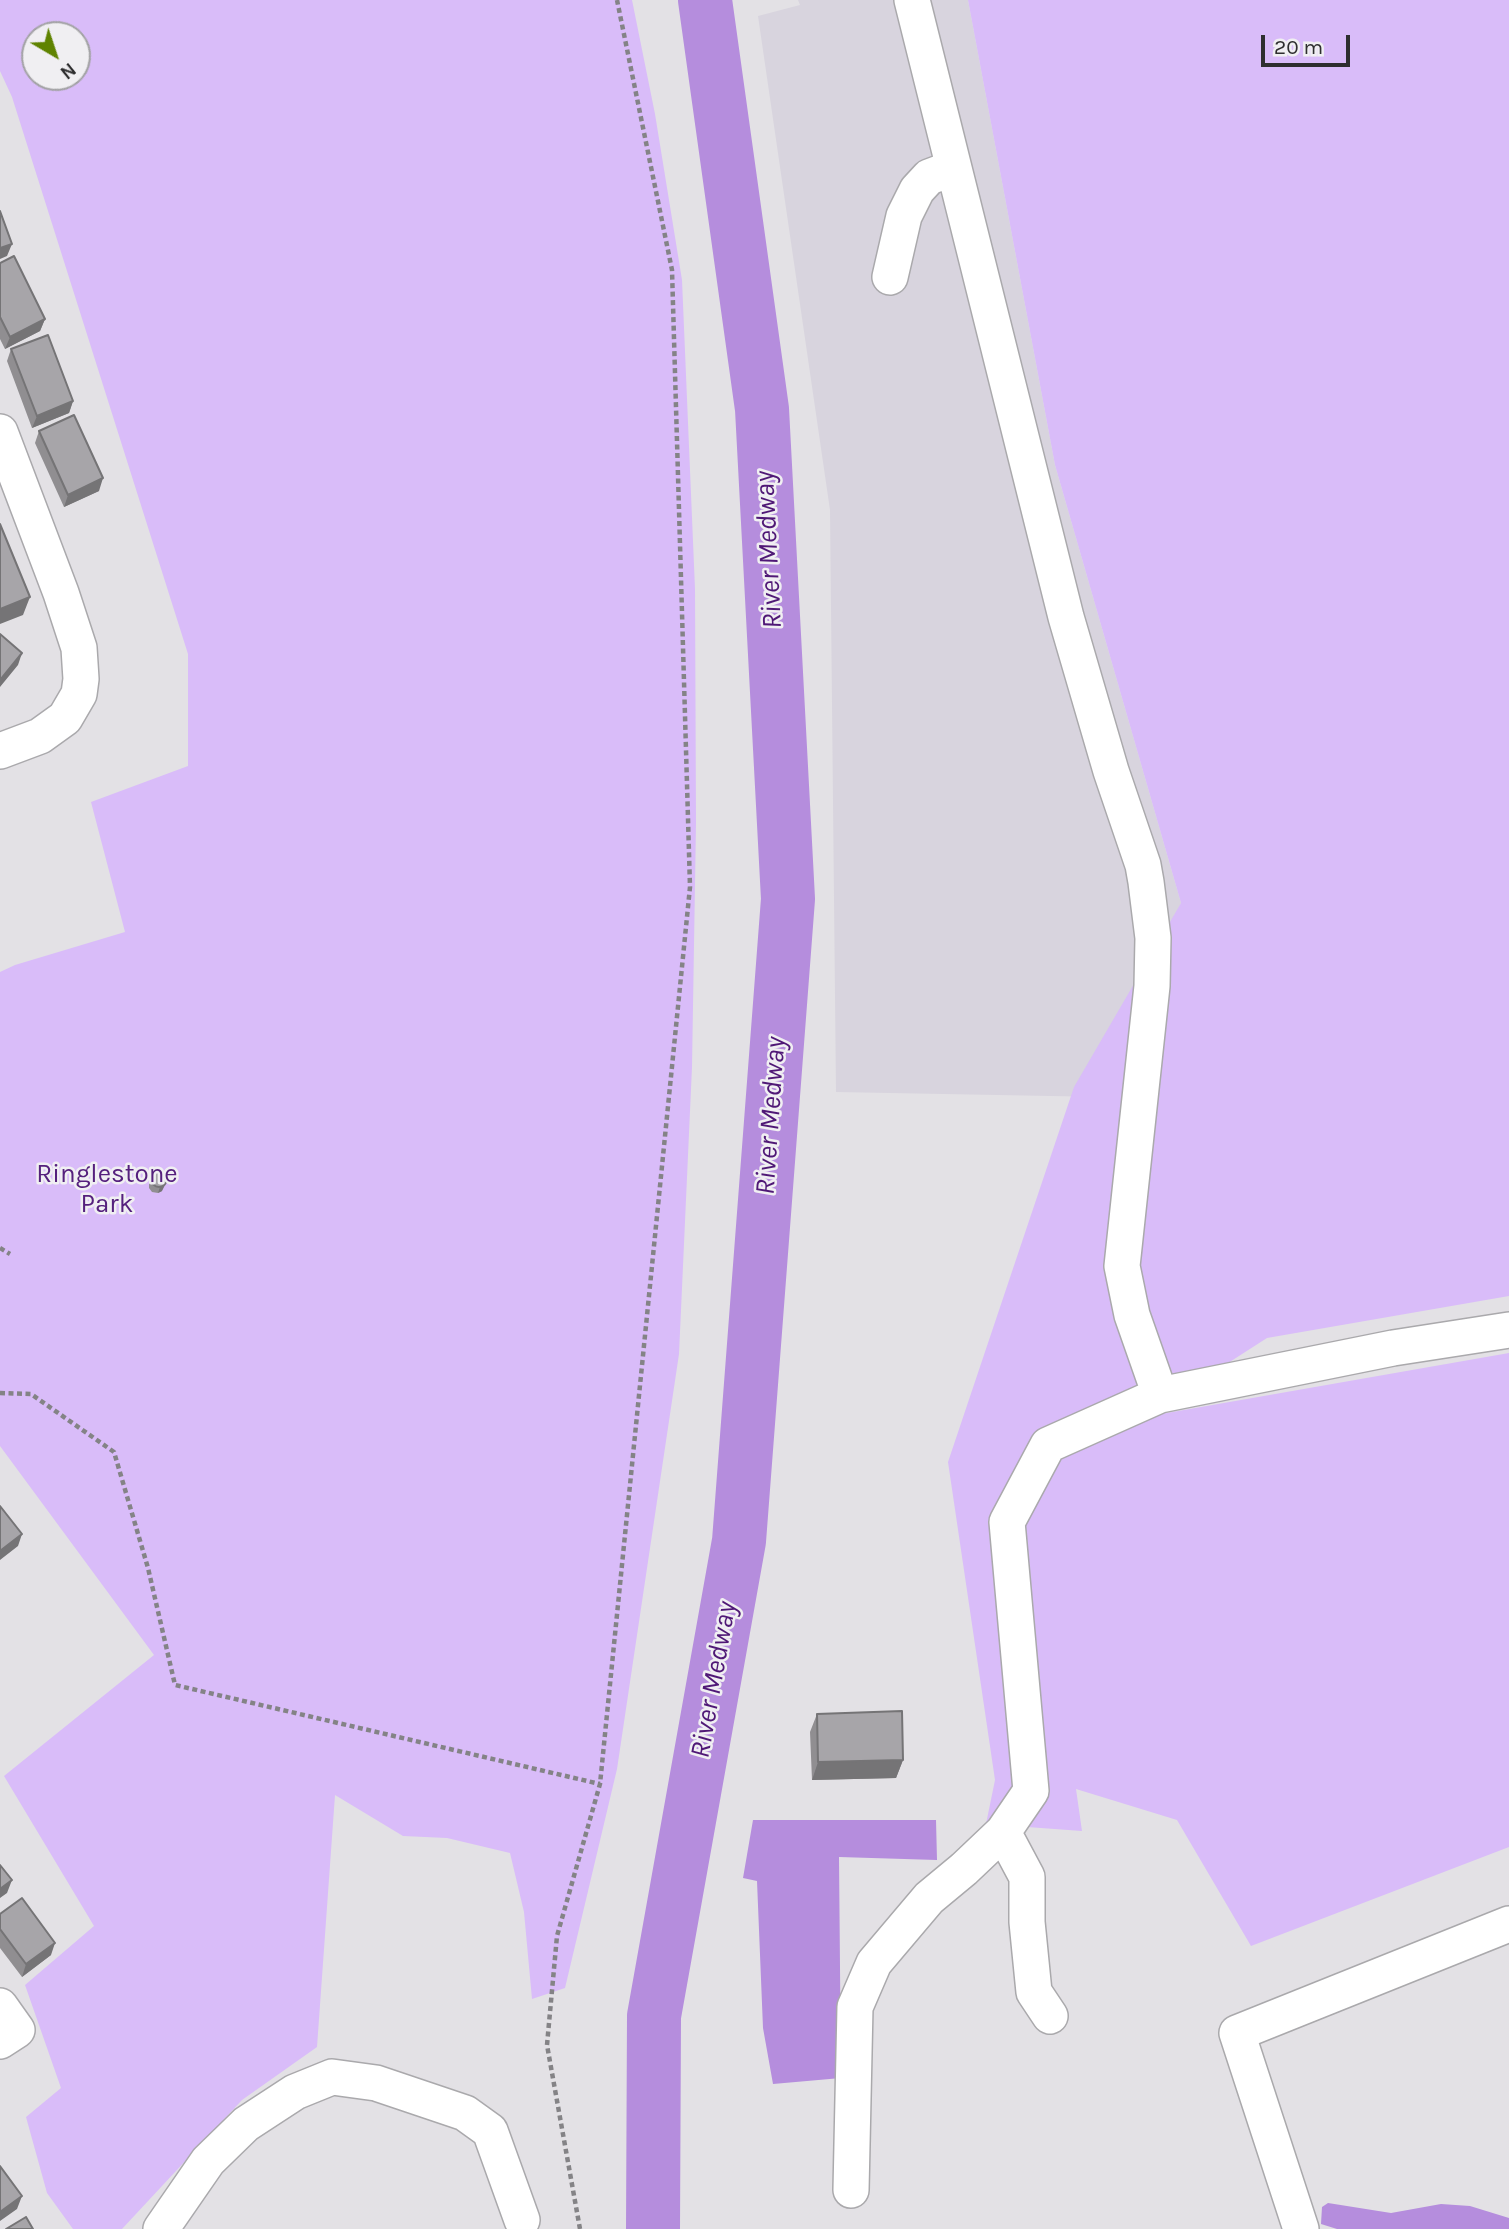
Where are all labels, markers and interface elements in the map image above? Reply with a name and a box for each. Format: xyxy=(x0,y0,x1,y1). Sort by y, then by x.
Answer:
north arrow xyxy=(21,21,91,91)
scale bar xyxy=(1264,21,1353,65)
text: 20 m xyxy=(1274,35,1323,59)
text: N xyxy=(56,58,80,84)
water label: River Medway xyxy=(748,470,790,630)
water label: River Medway xyxy=(749,1036,793,1196)
park label: Ringlestone Park xyxy=(36,1159,178,1220)
water label: River Medway xyxy=(684,1599,744,1761)

